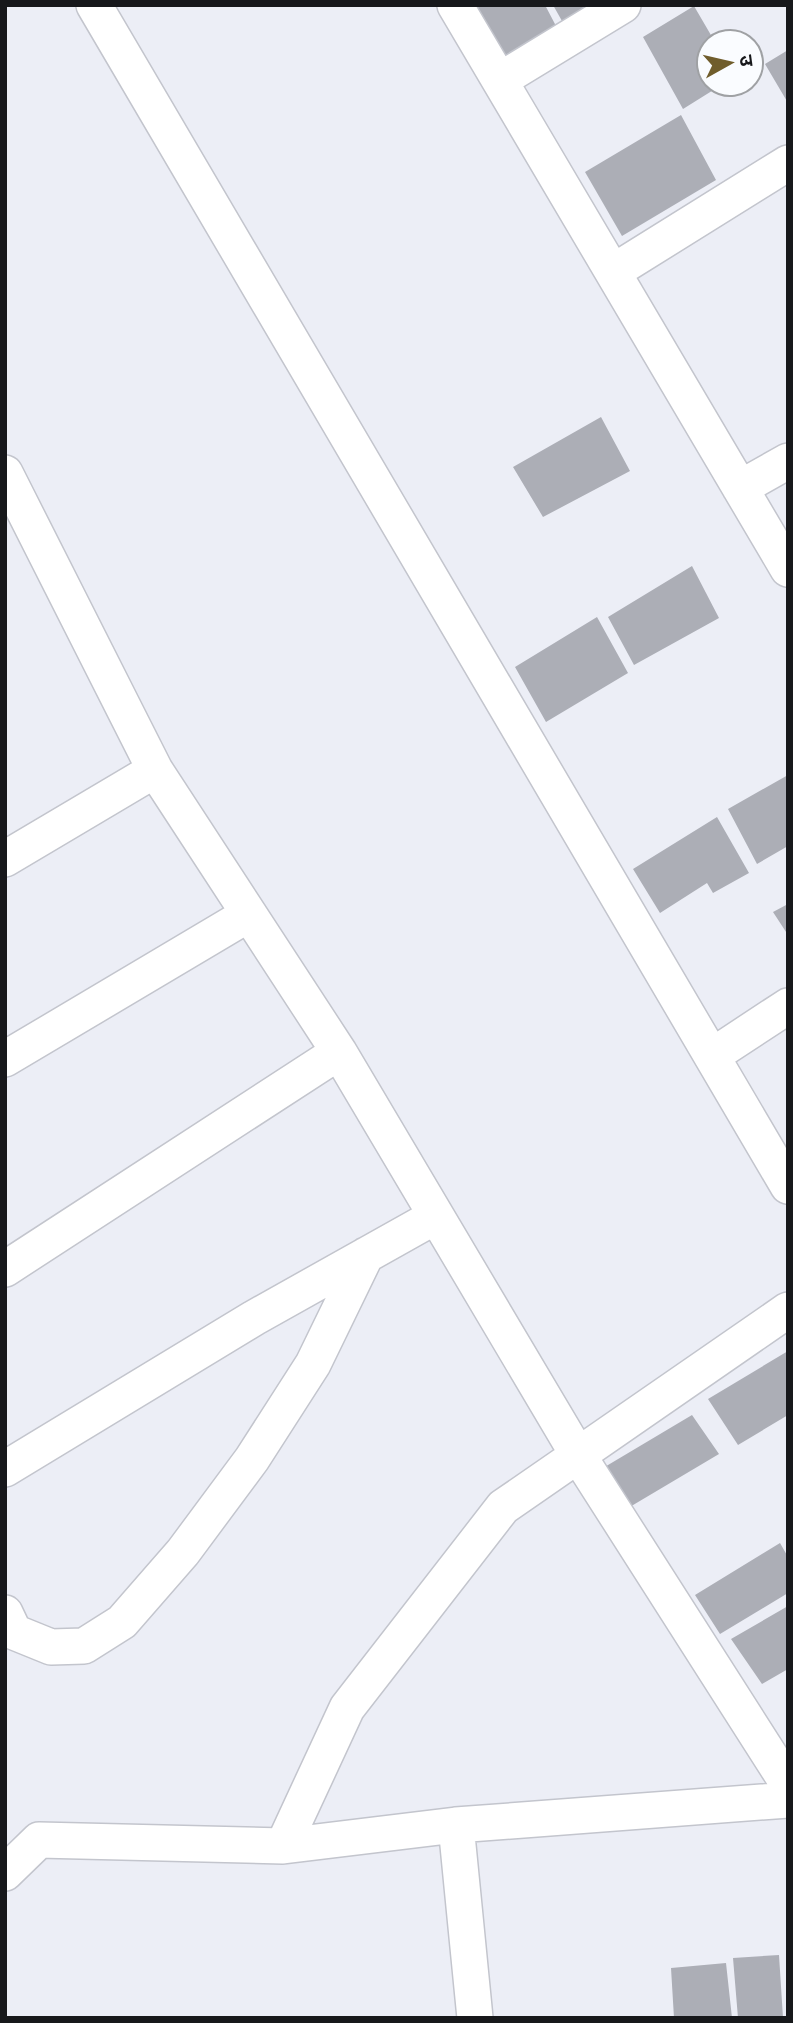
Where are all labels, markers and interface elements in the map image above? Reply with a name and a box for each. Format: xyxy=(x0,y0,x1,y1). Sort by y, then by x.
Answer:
north arrow xyxy=(695,28,765,98)
text: उ xyxy=(735,53,760,69)

